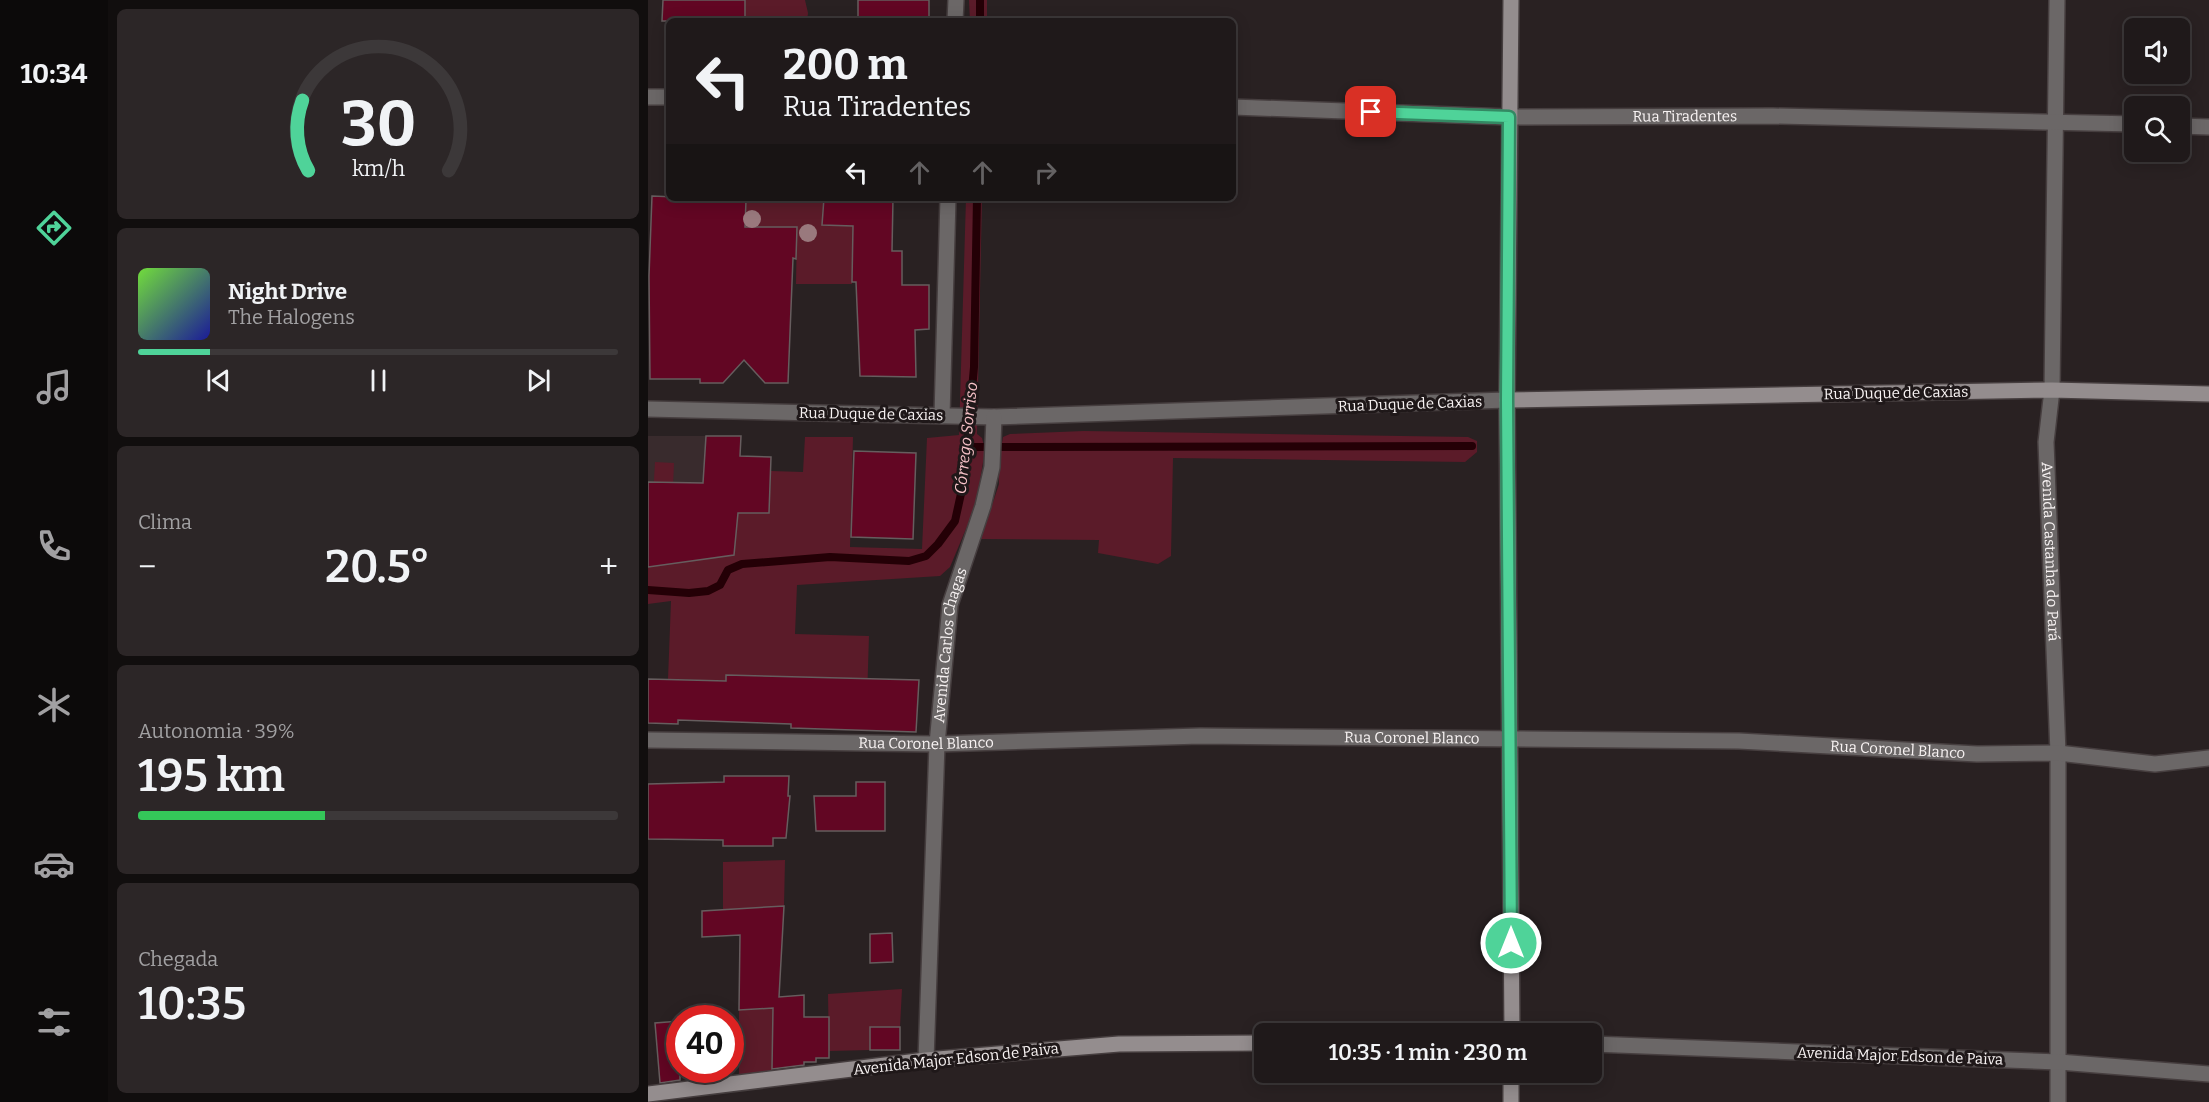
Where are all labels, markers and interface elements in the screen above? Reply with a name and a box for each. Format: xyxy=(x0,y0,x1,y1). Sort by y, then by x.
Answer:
map controls xyxy=(2124,18,2190,162)
button: sound xyxy=(2124,18,2190,84)
text: 200 m xyxy=(783,40,908,90)
icon: left xyxy=(684,42,762,120)
text: 10:34 xyxy=(20,58,88,90)
pin xyxy=(1345,86,1396,137)
text: 30 xyxy=(340,87,416,162)
text: Rua Tiradentes xyxy=(783,91,971,123)
icon: arrive xyxy=(1354,95,1387,128)
button: search xyxy=(2124,96,2190,162)
street label: Rua Tiradentes xyxy=(1632,107,1737,126)
text: km/h xyxy=(351,156,405,182)
icon: left xyxy=(840,156,873,189)
icon: ahead xyxy=(903,156,936,189)
icon: ahead xyxy=(966,156,999,189)
icon: right xyxy=(1029,156,1062,189)
icon: directions xyxy=(33,207,75,249)
text: Night Drive xyxy=(228,278,347,305)
text: The Halogens xyxy=(228,305,355,329)
icon: previous xyxy=(202,364,235,397)
icon: pause xyxy=(362,364,395,397)
icon: next xyxy=(522,364,555,397)
icon: music xyxy=(33,366,75,408)
water label: Córrego Sorriso xyxy=(951,381,981,495)
street label: Rua Duque de Caxias xyxy=(1824,383,1968,403)
street label: Rua Duque de Caxias xyxy=(1337,392,1483,416)
street label: Rua Duque de Caxias xyxy=(799,404,943,424)
street label: Avenida Castanha do Pará xyxy=(2038,461,2063,642)
text: Clima xyxy=(138,510,192,534)
icon: phone xyxy=(33,525,75,567)
text: 20.5° xyxy=(325,540,430,594)
text: − xyxy=(138,547,156,587)
text: + xyxy=(599,547,618,587)
street label: Avenida Carlos Chagas xyxy=(930,565,971,724)
icon: climate xyxy=(33,684,75,726)
text: Autonomia · 39% xyxy=(138,719,295,743)
street label: Rua Coronel Blanco xyxy=(1344,728,1480,748)
street label: Rua Coronel Blanco xyxy=(858,733,994,753)
street label: Rua Coronel Blanco xyxy=(1829,737,1966,762)
text: 195 km xyxy=(138,749,285,803)
icon: car xyxy=(33,843,75,885)
position arrow xyxy=(1479,911,1543,975)
text: Chegada xyxy=(138,947,218,971)
text: 10:35 xyxy=(138,977,246,1031)
icon: filters xyxy=(33,1001,75,1043)
speed limit sign: 40 xyxy=(666,1005,744,1083)
street label: Avenida Major Edson de Paiva xyxy=(852,1039,1060,1079)
text: 10:35 · 1 min · 230 m xyxy=(1329,1039,1527,1066)
street label: Avenida Major Edson de Paiva xyxy=(1797,1043,2003,1069)

